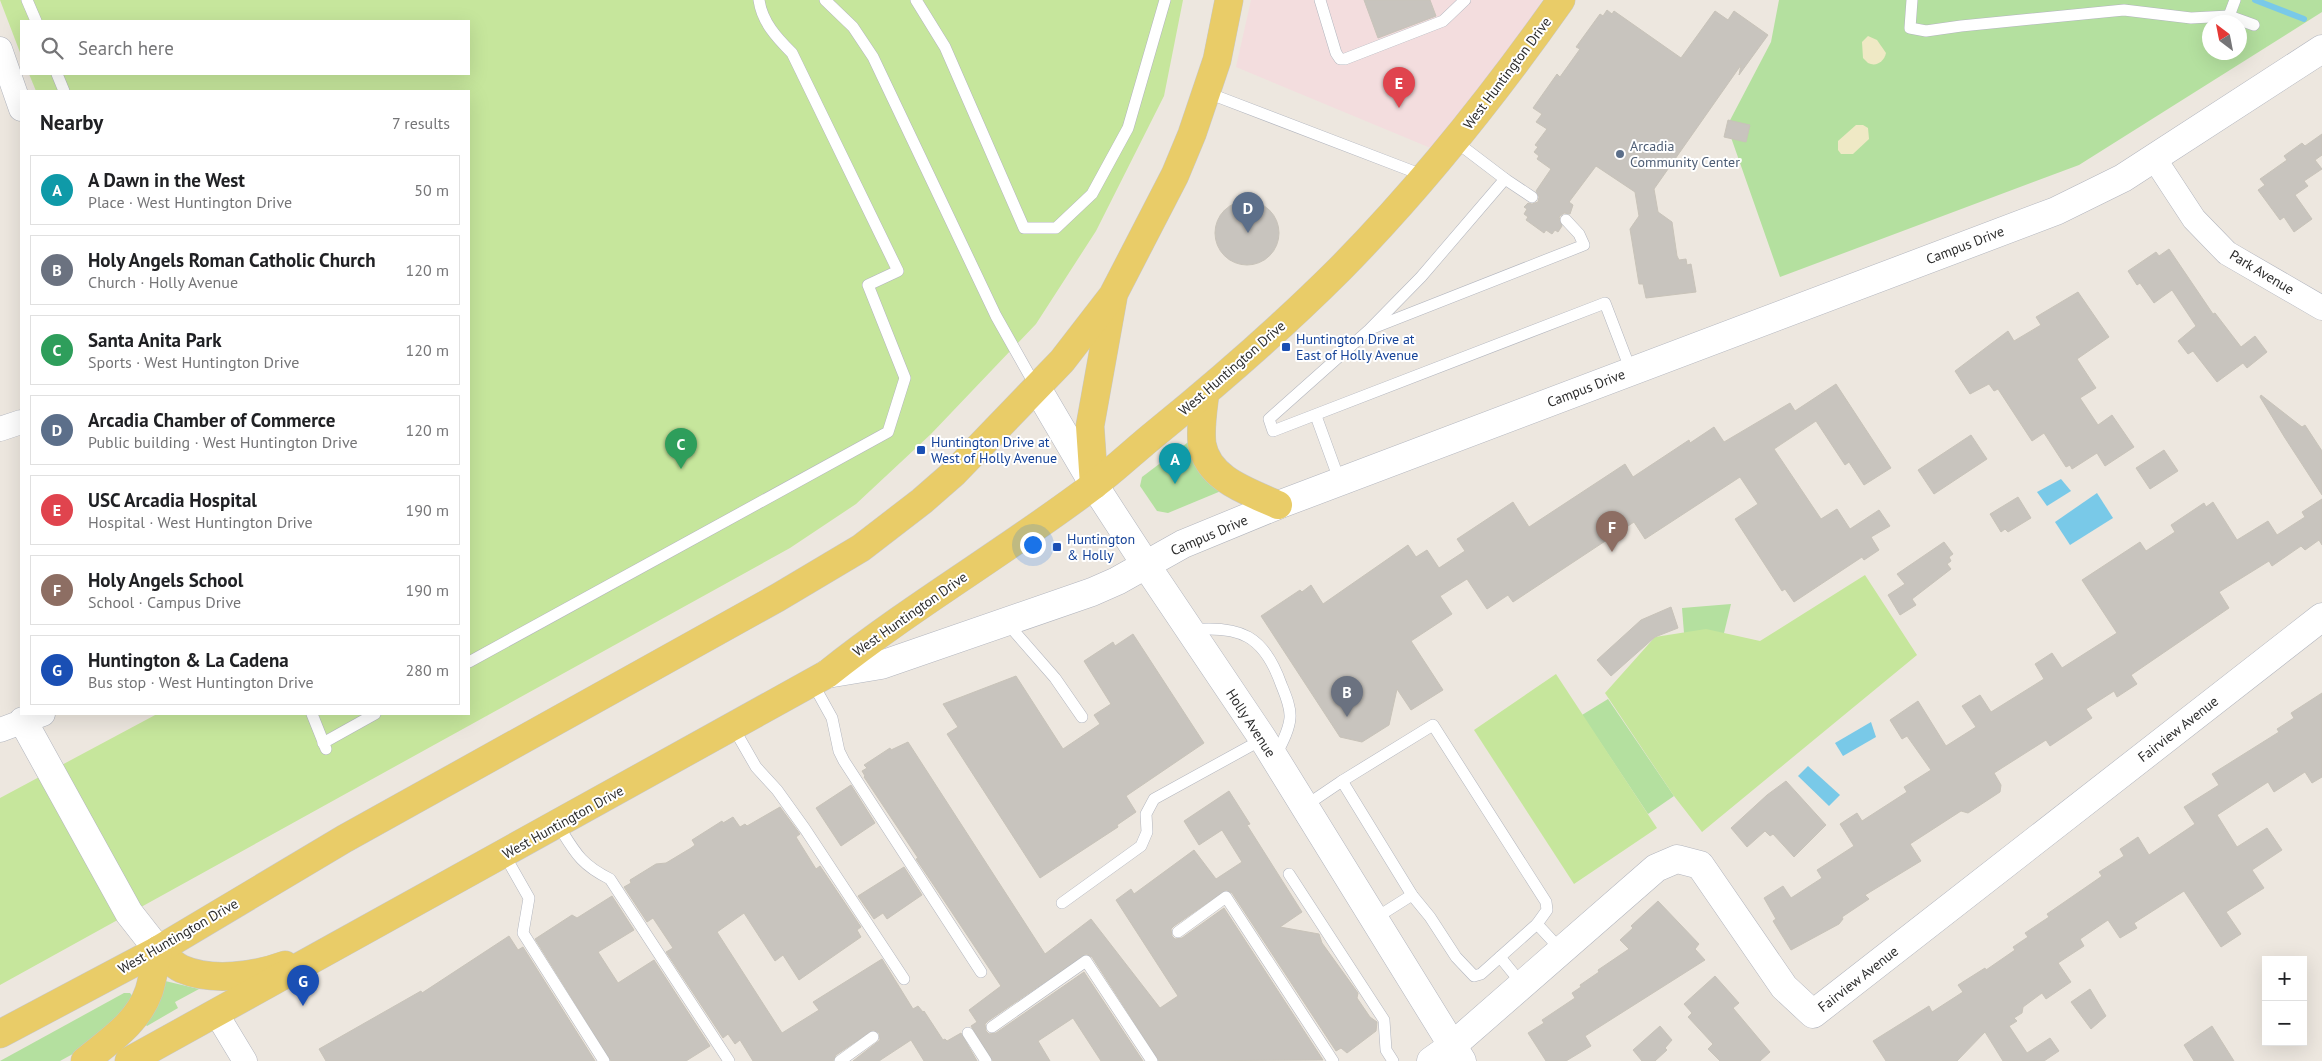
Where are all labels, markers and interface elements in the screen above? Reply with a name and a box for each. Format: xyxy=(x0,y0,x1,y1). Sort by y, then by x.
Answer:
street label: West Huntington Drive xyxy=(1459,13,1555,133)
north arrow xyxy=(2202,15,2247,60)
search box xyxy=(20,20,470,75)
icon: search xyxy=(38,34,66,62)
text: Search here xyxy=(78,36,174,60)
pin: E xyxy=(1383,67,1415,108)
text: Nearby xyxy=(40,109,103,136)
text: 7 results xyxy=(392,113,450,133)
place label: Arcadia Community Center xyxy=(1630,137,1740,171)
marker: Arcadia Community Center xyxy=(1614,148,1626,160)
text: A Dawn in the West xyxy=(88,168,245,192)
text: A xyxy=(52,180,62,200)
text: 50 m xyxy=(414,180,449,200)
text: Place · West Huntington Drive xyxy=(88,192,292,212)
pin: D xyxy=(1232,192,1264,233)
street label: Campus Drive xyxy=(1923,222,2007,268)
street label: Park Avenue xyxy=(2226,246,2298,298)
text: Holy Angels Roman Catholic Church xyxy=(88,248,376,272)
text: B xyxy=(52,260,62,280)
text: 120 m xyxy=(406,260,449,280)
text: Church · Holly Avenue xyxy=(88,272,238,292)
street label: West Huntington Drive xyxy=(1175,317,1289,419)
text: Santa Anita Park xyxy=(88,328,222,352)
place label: Huntington Drive at East of Holly Avenue xyxy=(1296,330,1419,364)
text: C xyxy=(53,340,61,360)
text: 120 m xyxy=(406,340,449,360)
marker: Huntington Drive at East of Holly Avenue xyxy=(1280,341,1292,353)
text: Sports · West Huntington Drive xyxy=(88,352,299,372)
street label: Campus Drive xyxy=(1544,365,1628,411)
text: Arcadia Chamber of Commerce xyxy=(88,408,335,432)
text: D xyxy=(52,420,62,440)
text: 120 m xyxy=(406,420,449,440)
pin: C xyxy=(665,428,697,469)
text: Public building · West Huntington Drive xyxy=(88,432,358,452)
place label: Huntington Drive at West of Holly Avenue xyxy=(931,433,1057,467)
pin: A xyxy=(1159,443,1191,484)
marker: Huntington Drive at West of Holly Avenue xyxy=(915,444,927,456)
text: USC Arcadia Hospital xyxy=(88,488,257,512)
text: E xyxy=(53,500,61,520)
text: 190 m xyxy=(406,500,449,520)
street label: Campus Drive xyxy=(1168,511,1250,559)
pin: F xyxy=(1596,511,1628,552)
text: Hospital · West Huntington Drive xyxy=(88,512,313,532)
place label: Huntington & Holly xyxy=(1067,530,1135,564)
your location xyxy=(1020,532,1046,558)
marker: Huntington & Holly xyxy=(1051,541,1063,553)
text: Holy Angels School xyxy=(88,568,243,592)
street label: West Huntington Drive xyxy=(849,568,971,660)
text: F xyxy=(53,580,61,600)
text: 190 m xyxy=(406,580,449,600)
text: School · Campus Drive xyxy=(88,592,241,612)
text: Huntington & La Cadena xyxy=(88,648,289,672)
text: G xyxy=(52,660,62,680)
text: 280 m xyxy=(406,660,449,680)
text: Bus stop · West Huntington Drive xyxy=(88,672,314,692)
pin: B xyxy=(1331,676,1363,717)
street label: Holly Avenue xyxy=(1222,685,1280,761)
street label: Fairview Avenue xyxy=(2134,692,2222,766)
street label: West Huntington Drive xyxy=(499,781,627,863)
street label: West Huntington Drive xyxy=(115,894,241,978)
street label: Fairview Avenue xyxy=(1814,942,1902,1016)
map controls xyxy=(2262,956,2307,1046)
button: + xyxy=(2262,956,2307,1001)
pin: G xyxy=(287,965,319,1006)
button: − xyxy=(2262,1001,2307,1046)

